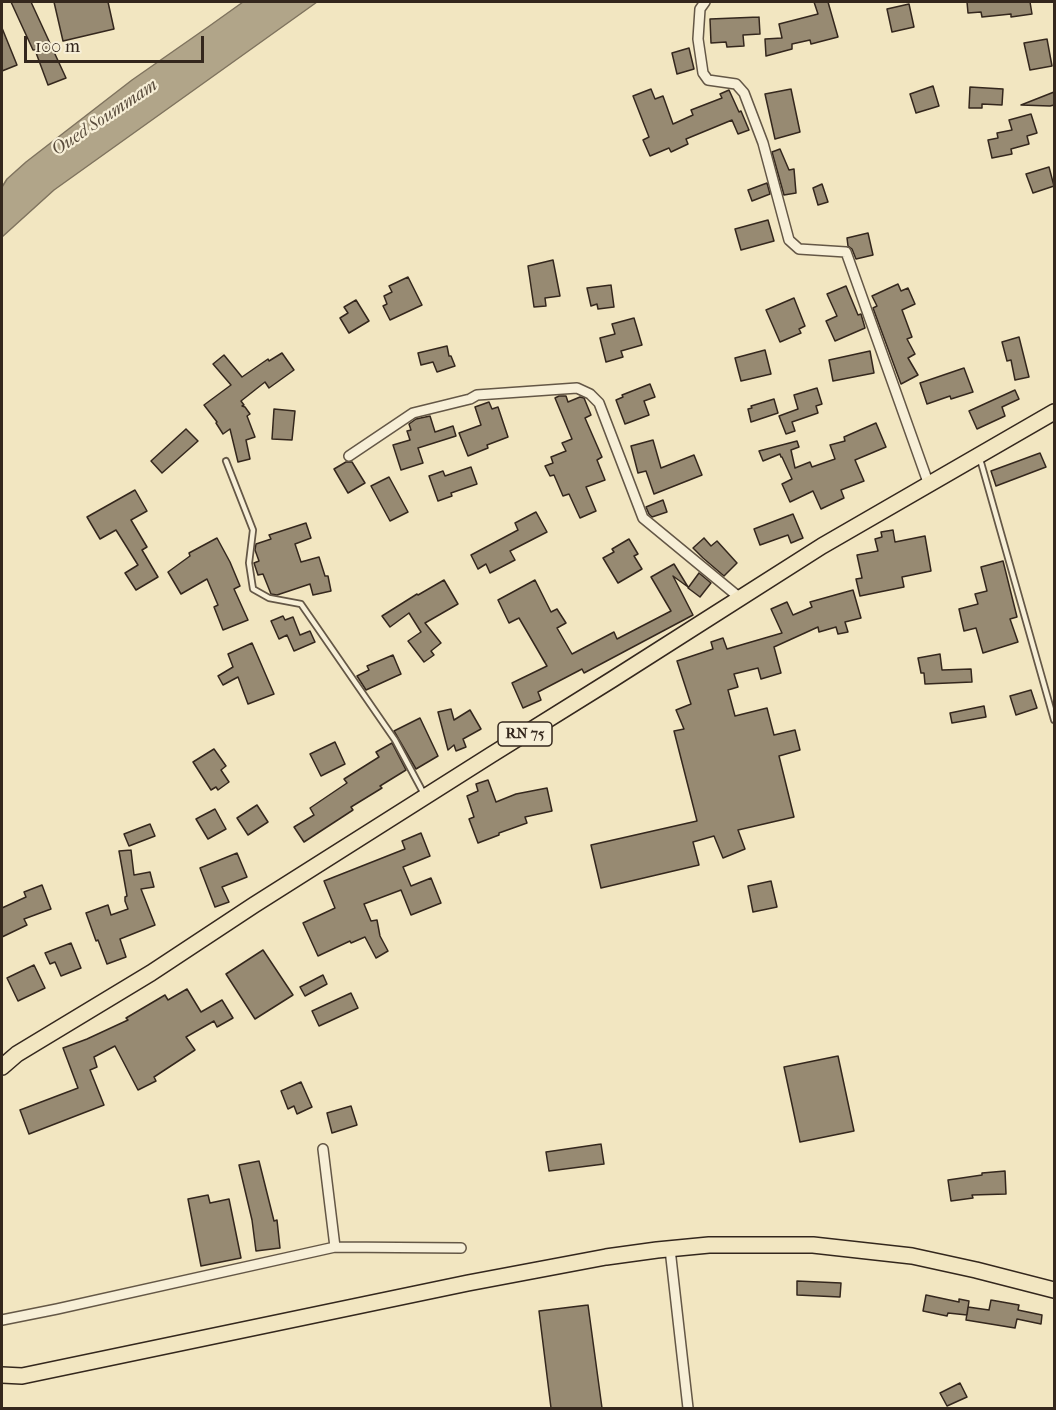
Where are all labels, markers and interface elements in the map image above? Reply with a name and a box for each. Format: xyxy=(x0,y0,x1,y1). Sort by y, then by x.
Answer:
scale bar xyxy=(27,24,207,62)
text: 100 m xyxy=(35,36,80,57)
water label: Oued Soummam xyxy=(48,75,162,161)
road number: RN 75 xyxy=(498,722,552,746)

